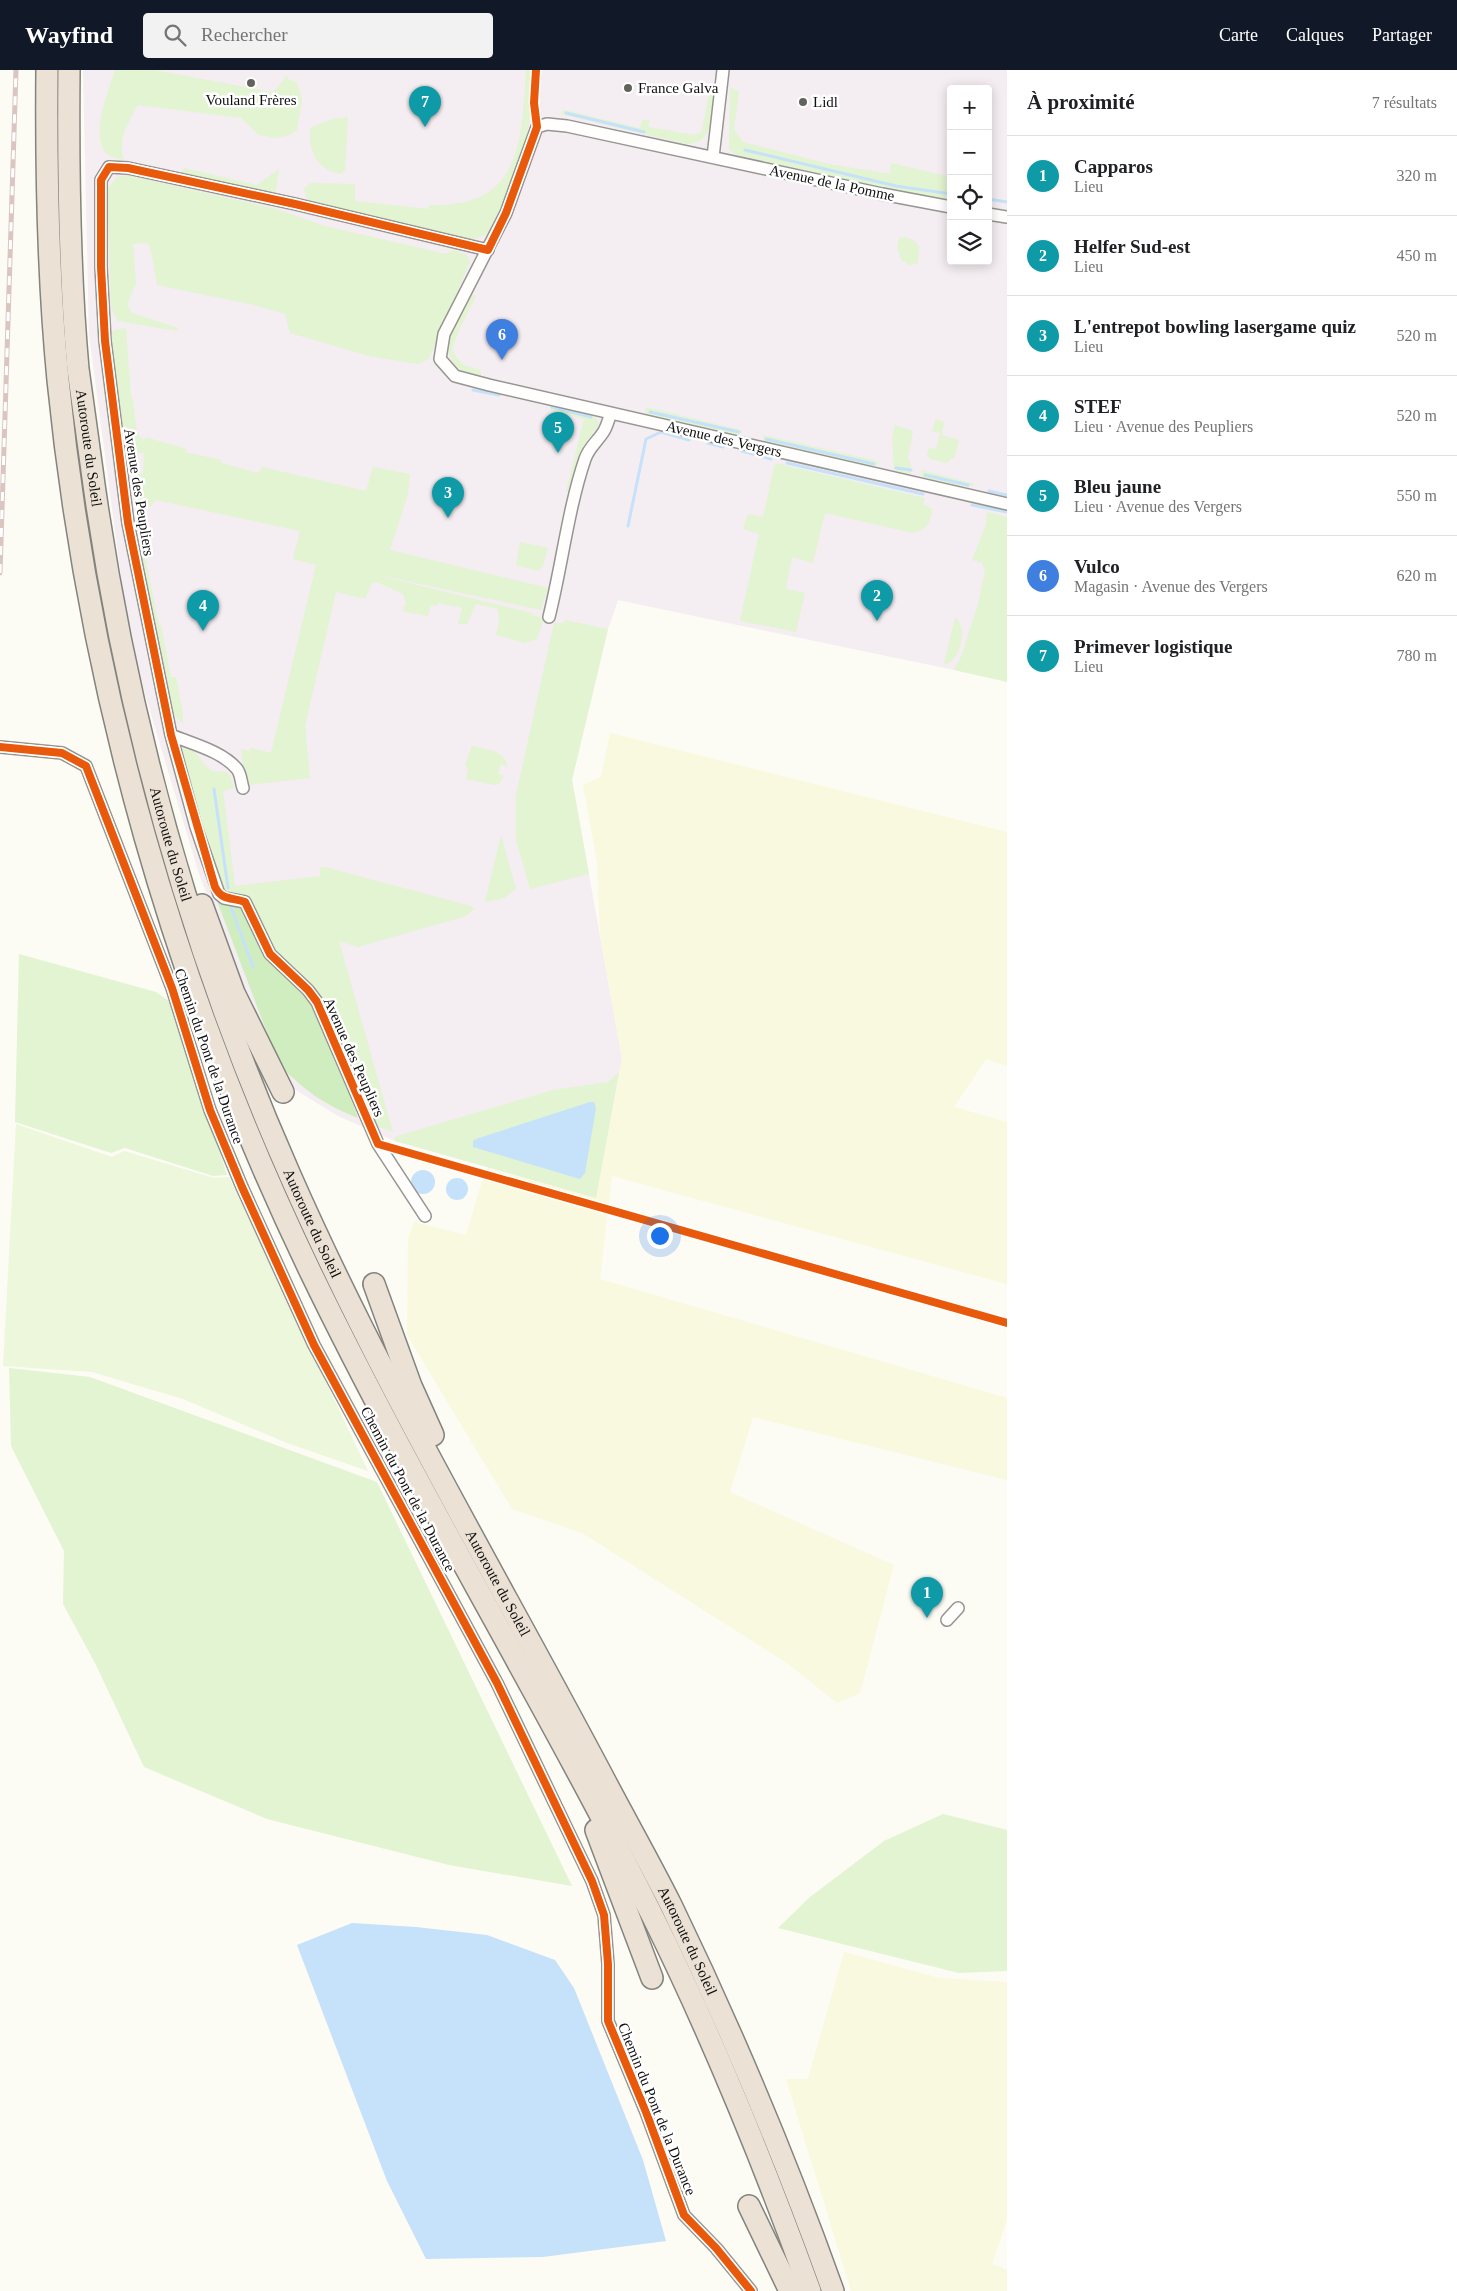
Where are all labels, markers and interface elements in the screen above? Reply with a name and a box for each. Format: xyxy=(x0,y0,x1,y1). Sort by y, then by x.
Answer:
search box xyxy=(143,13,493,58)
icon: search xyxy=(161,21,189,49)
text: Wayfind xyxy=(25,22,113,48)
text: Rechercher xyxy=(201,24,288,45)
text: Carte xyxy=(1219,25,1258,45)
text: Calques xyxy=(1286,25,1344,45)
text: Partager xyxy=(1372,25,1432,45)
marker: Vouland Frères xyxy=(245,77,257,89)
place label: France Galva xyxy=(638,80,719,96)
marker: France Galva xyxy=(622,82,634,94)
map controls xyxy=(947,85,992,265)
button: + xyxy=(947,85,992,130)
pin: 7 xyxy=(409,86,441,127)
text: À proximité xyxy=(1027,90,1135,114)
place label: Vouland Frères xyxy=(206,92,297,108)
place label: Lidl xyxy=(813,94,838,110)
text: 7 résultats xyxy=(1372,94,1437,111)
marker: Lidl xyxy=(797,96,809,108)
button: − xyxy=(947,130,992,175)
text: Capparos xyxy=(1074,156,1153,177)
street label: Avenue de la Pomme xyxy=(768,162,896,204)
text: 1 xyxy=(1039,167,1047,184)
text: 320 m xyxy=(1397,167,1437,184)
button: locate xyxy=(947,175,992,220)
text: Lieu xyxy=(1074,178,1103,195)
button: layers xyxy=(947,220,992,265)
text: Helfer Sud-est xyxy=(1074,236,1190,257)
text: 2 xyxy=(1039,247,1047,264)
text: 450 m xyxy=(1397,247,1437,264)
text: Lieu xyxy=(1074,258,1103,275)
text: L'entrepot bowling lasergame quiz xyxy=(1074,316,1356,337)
pin: 6 xyxy=(486,319,518,360)
text: 3 xyxy=(1039,327,1047,344)
text: 520 m xyxy=(1397,327,1437,344)
text: Lieu xyxy=(1074,338,1103,355)
street label: Autoroute du Soleil xyxy=(73,388,105,508)
text: STEF xyxy=(1074,396,1122,417)
text: 4 xyxy=(1039,407,1047,424)
text: 520 m xyxy=(1397,407,1437,424)
pin: 5 xyxy=(542,412,574,453)
street label: Avenue des Vergers xyxy=(665,418,784,460)
text: Lieu · Avenue des Peupliers xyxy=(1074,418,1253,435)
street label: Avenue des Peupliers xyxy=(121,427,157,557)
text: Bleu jaune xyxy=(1074,476,1161,497)
pin: 3 xyxy=(432,477,464,518)
text: 5 xyxy=(1039,487,1047,504)
text: 550 m xyxy=(1397,487,1437,504)
text: Lieu · Avenue des Vergers xyxy=(1074,498,1242,515)
text: Vulco xyxy=(1074,556,1120,577)
text: 6 xyxy=(1039,567,1047,584)
text: 620 m xyxy=(1397,567,1437,584)
text: Magasin · Avenue des Vergers xyxy=(1074,578,1268,595)
pin: 2 xyxy=(861,580,893,621)
pin: 4 xyxy=(187,590,219,631)
text: Primever logistique xyxy=(1074,636,1232,657)
text: 7 xyxy=(1039,647,1047,664)
text: 780 m xyxy=(1397,647,1437,664)
text: Lieu xyxy=(1074,658,1103,675)
street label: Autoroute du Soleil xyxy=(147,785,195,903)
street label: Chemin du Pont de la Durance xyxy=(171,966,247,1146)
street label: Avenue des Peupliers xyxy=(320,995,388,1119)
street label: Autoroute du Soleil xyxy=(280,1166,344,1280)
your location xyxy=(647,1223,673,1249)
street label: Chemin du Pont de la Durance xyxy=(358,1404,459,1575)
street label: Autoroute du Soleil xyxy=(462,1527,533,1639)
pin: 1 xyxy=(911,1577,943,1618)
street label: Autoroute du Soleil xyxy=(655,1884,720,1998)
street label: Chemin du Pont de la Durance xyxy=(615,2020,699,2198)

